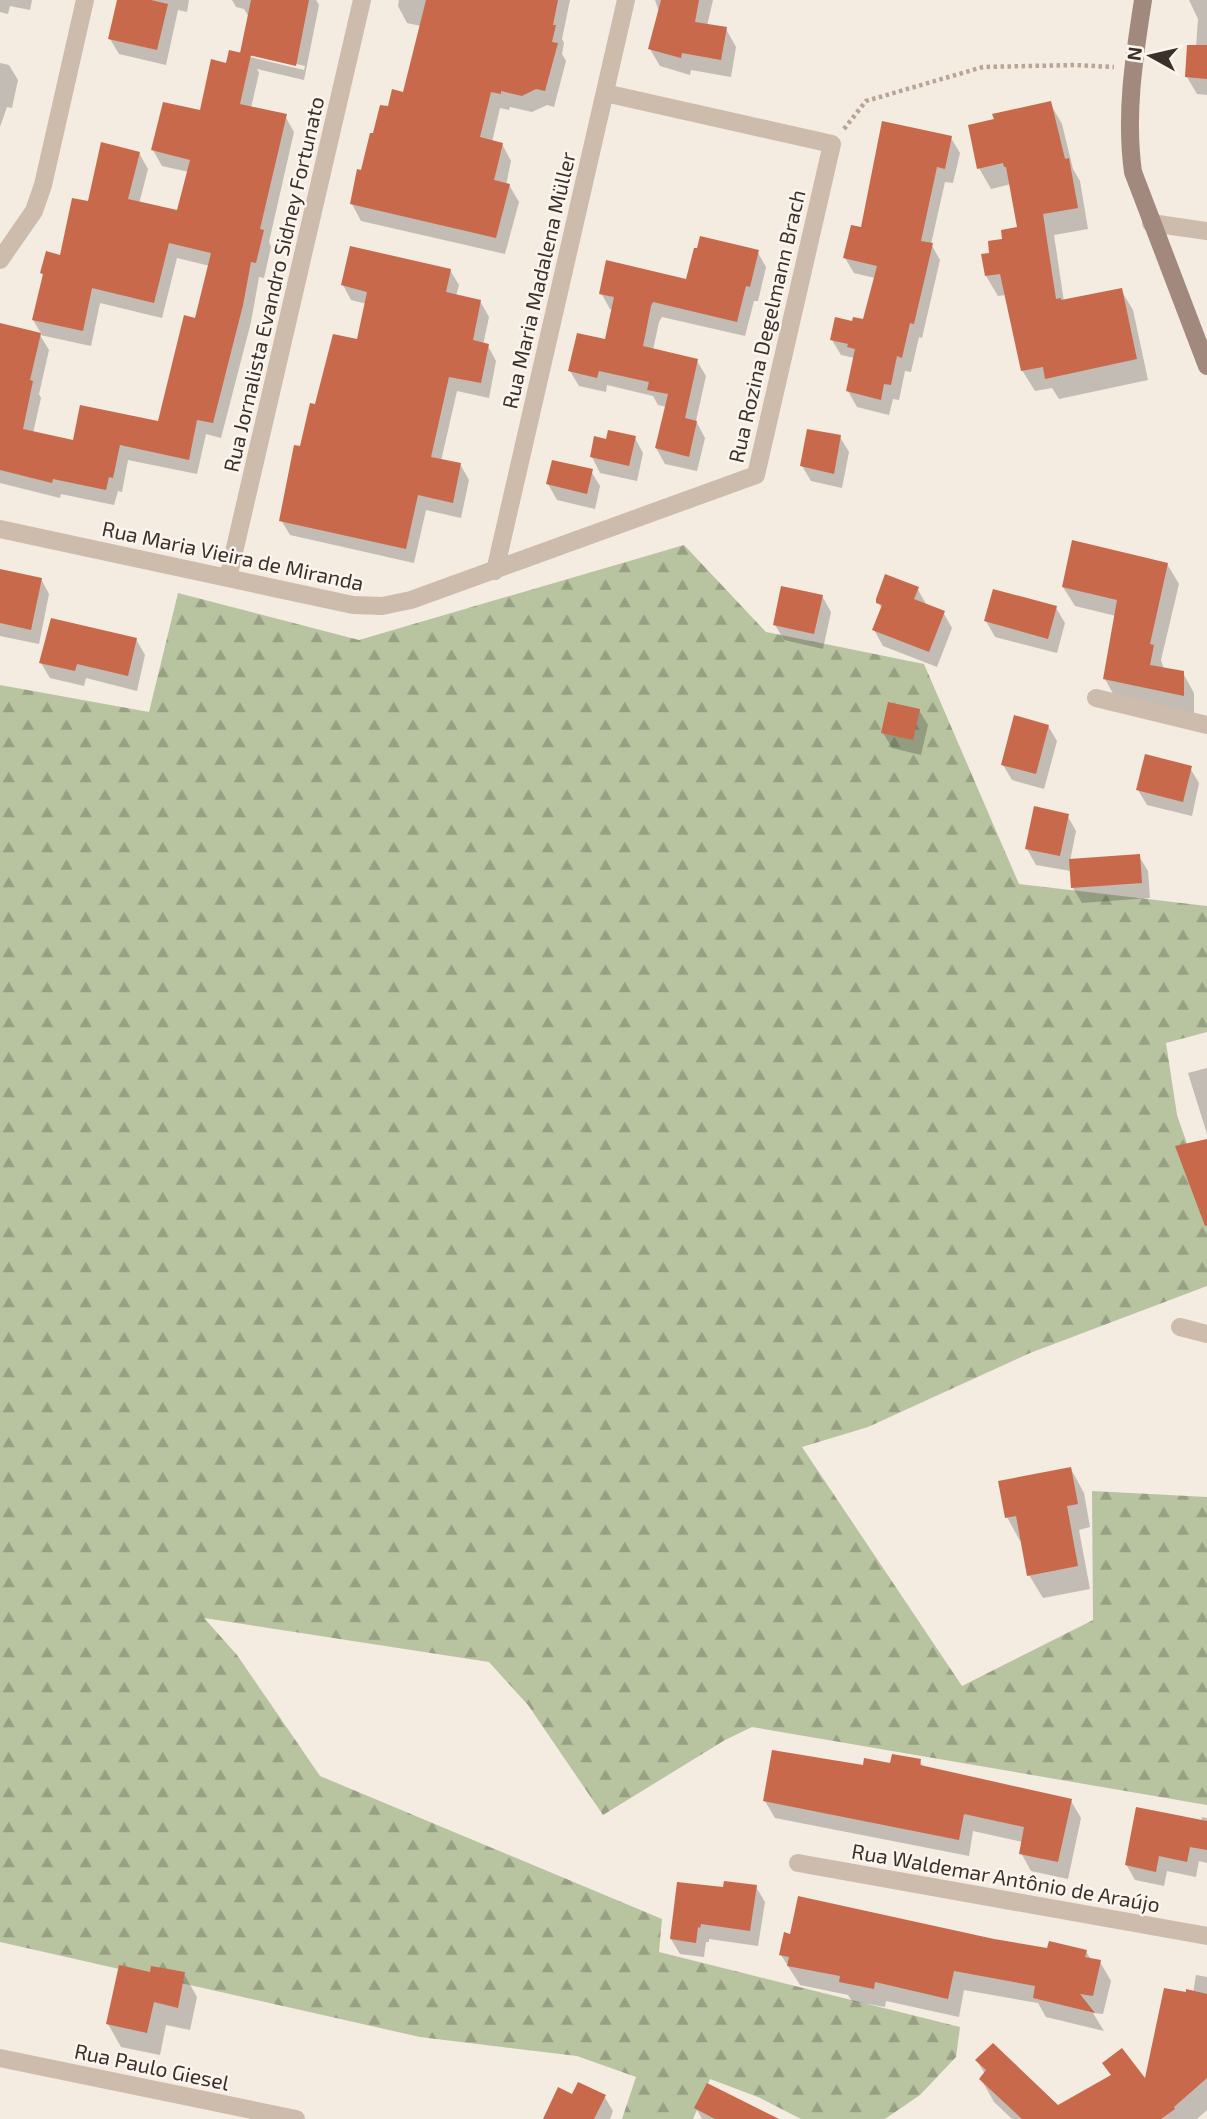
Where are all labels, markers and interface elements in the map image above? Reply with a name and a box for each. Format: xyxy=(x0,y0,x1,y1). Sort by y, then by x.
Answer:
north arrow xyxy=(1116,21,1186,91)
text: N xyxy=(1121,45,1146,62)
street label: Rua Jornalista Evandro Sidney Fortunato xyxy=(218,94,328,474)
street label: Rua Maria Madalena Müller xyxy=(496,149,580,411)
street label: Rua Rozina Degelmann Brach xyxy=(722,187,810,465)
street label: Rua Maria Vieira de Miranda xyxy=(100,515,366,595)
street label: Rua Waldemar Antônio de Araújo xyxy=(850,1838,1162,1917)
street label: Rua Paulo Giesel xyxy=(72,2037,232,2095)

